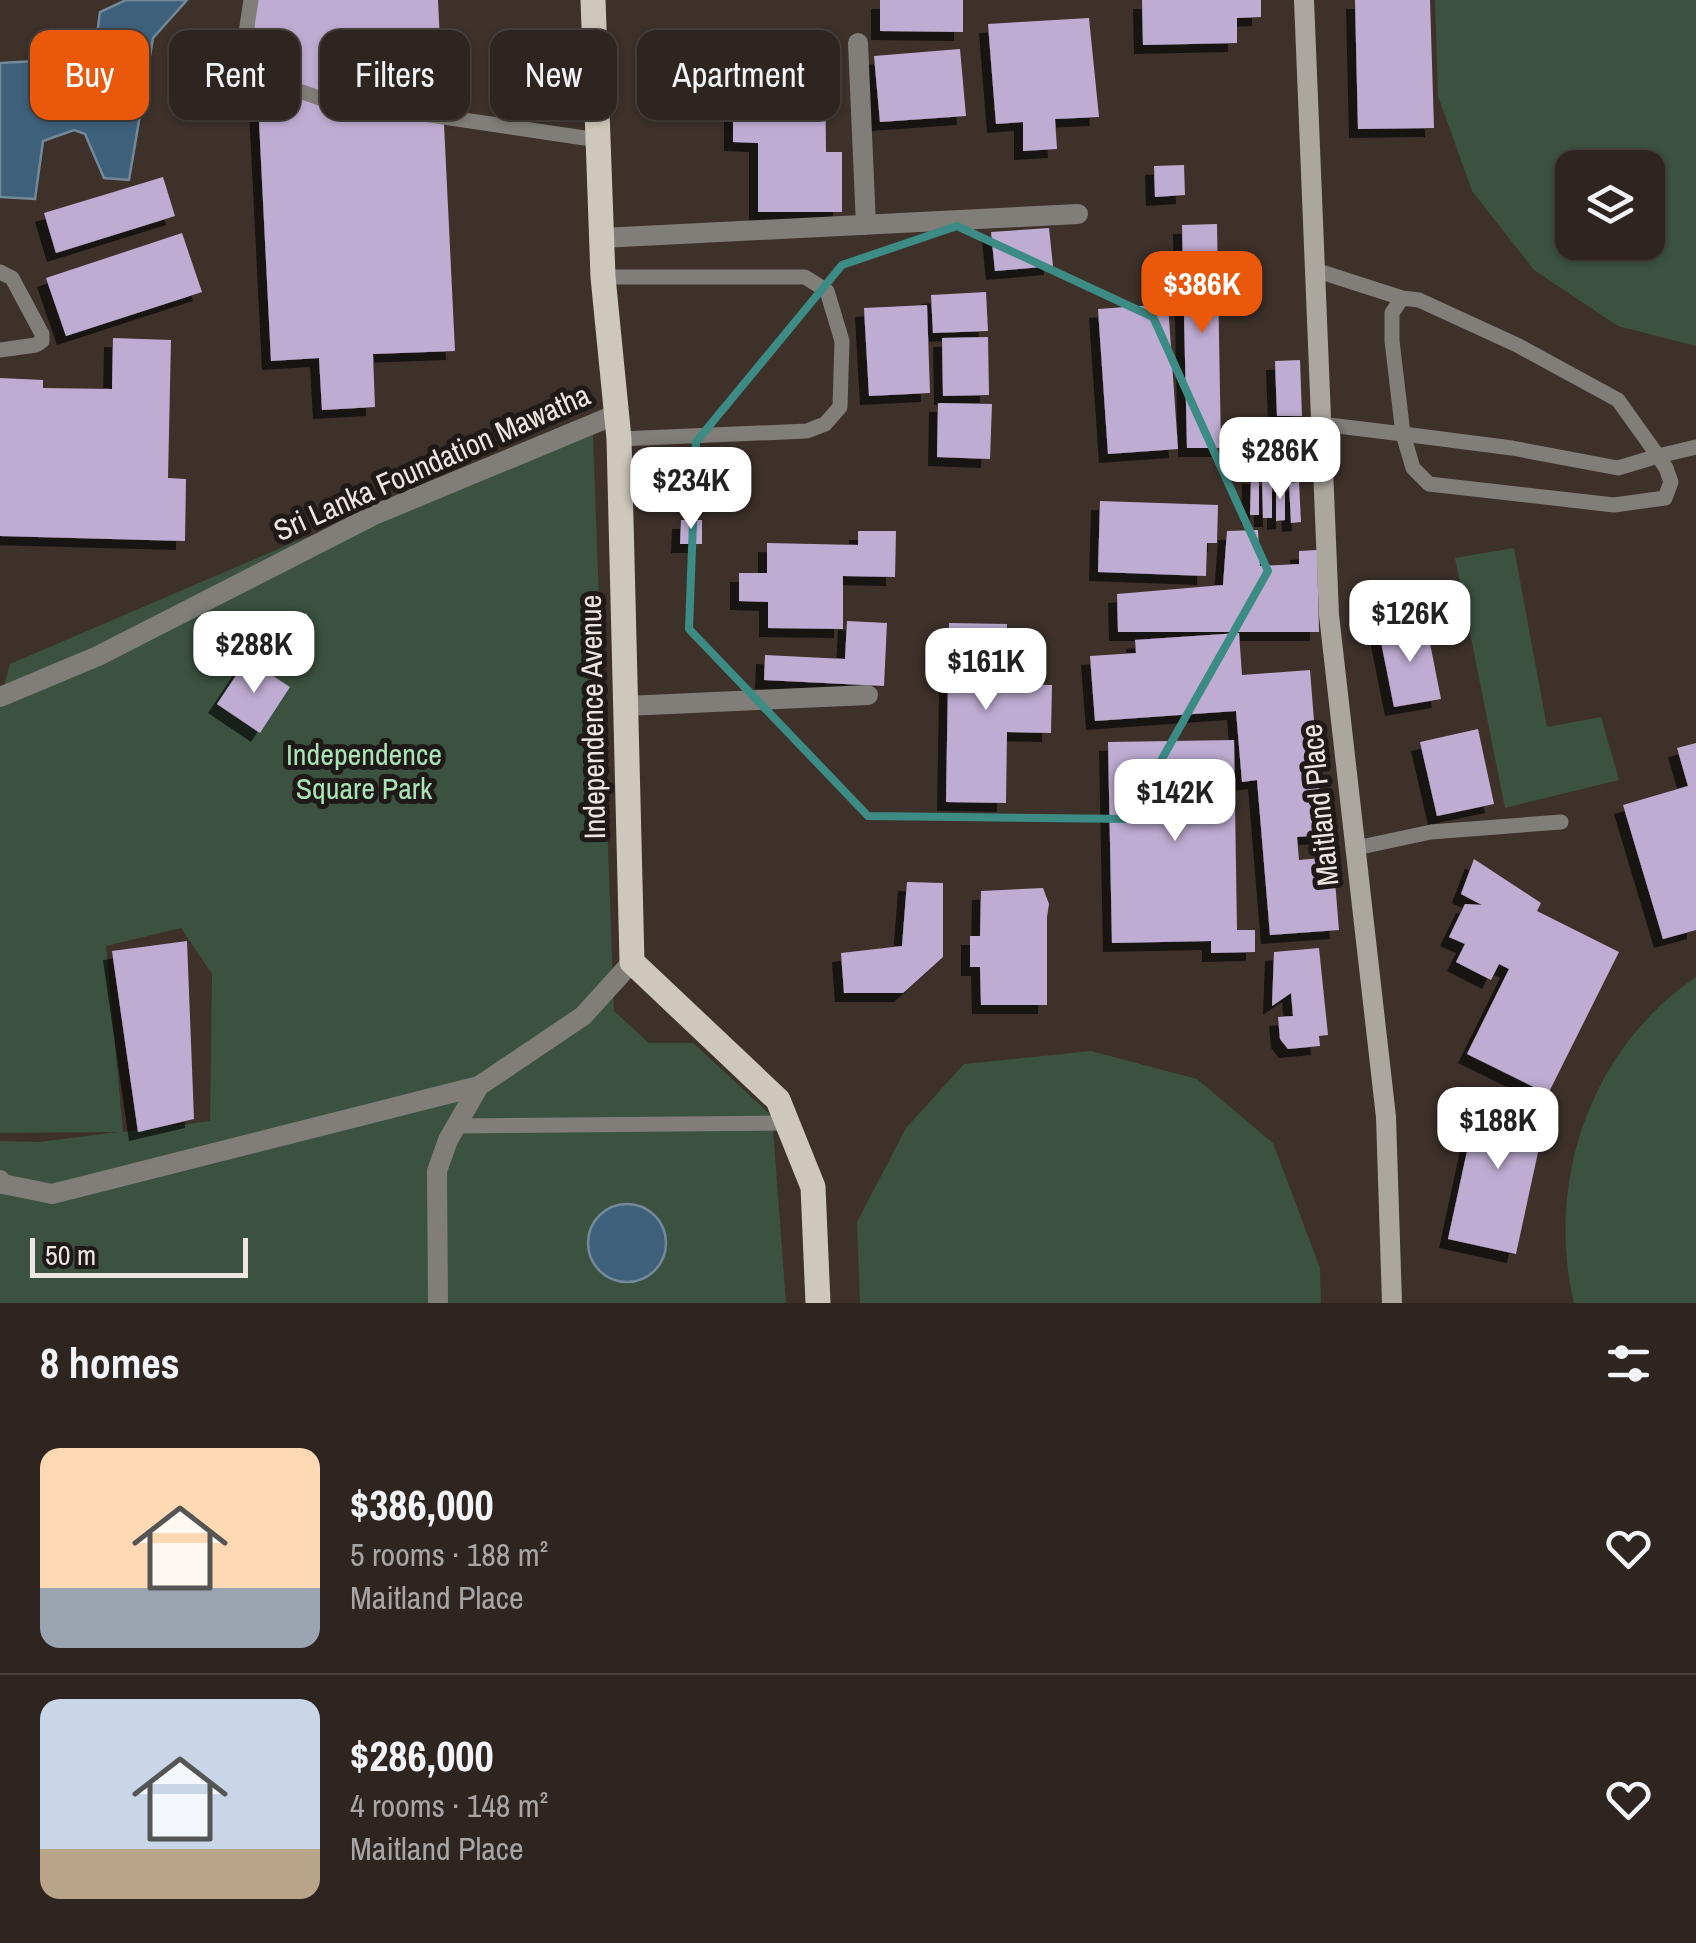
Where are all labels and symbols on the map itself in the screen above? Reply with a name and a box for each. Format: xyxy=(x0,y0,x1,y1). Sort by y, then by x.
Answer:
pin: $386K xyxy=(1132,251,1272,336)
street label: Sri Lanka Foundation Mawatha xyxy=(267,374,596,550)
pin: $286K xyxy=(1210,417,1350,502)
pin: $234K xyxy=(621,447,761,532)
pin: $126K xyxy=(1340,580,1480,665)
street label: Independence Avenue xyxy=(570,594,614,840)
pin: $288K xyxy=(184,611,324,696)
pin: $161K xyxy=(916,628,1056,713)
street label: Maitland Place xyxy=(1291,722,1347,888)
park label: Independence Square Park xyxy=(286,734,442,808)
pin: $142K xyxy=(1105,759,1245,844)
pin: $188K xyxy=(1428,1087,1568,1172)
scale bar xyxy=(30,1233,248,1278)

